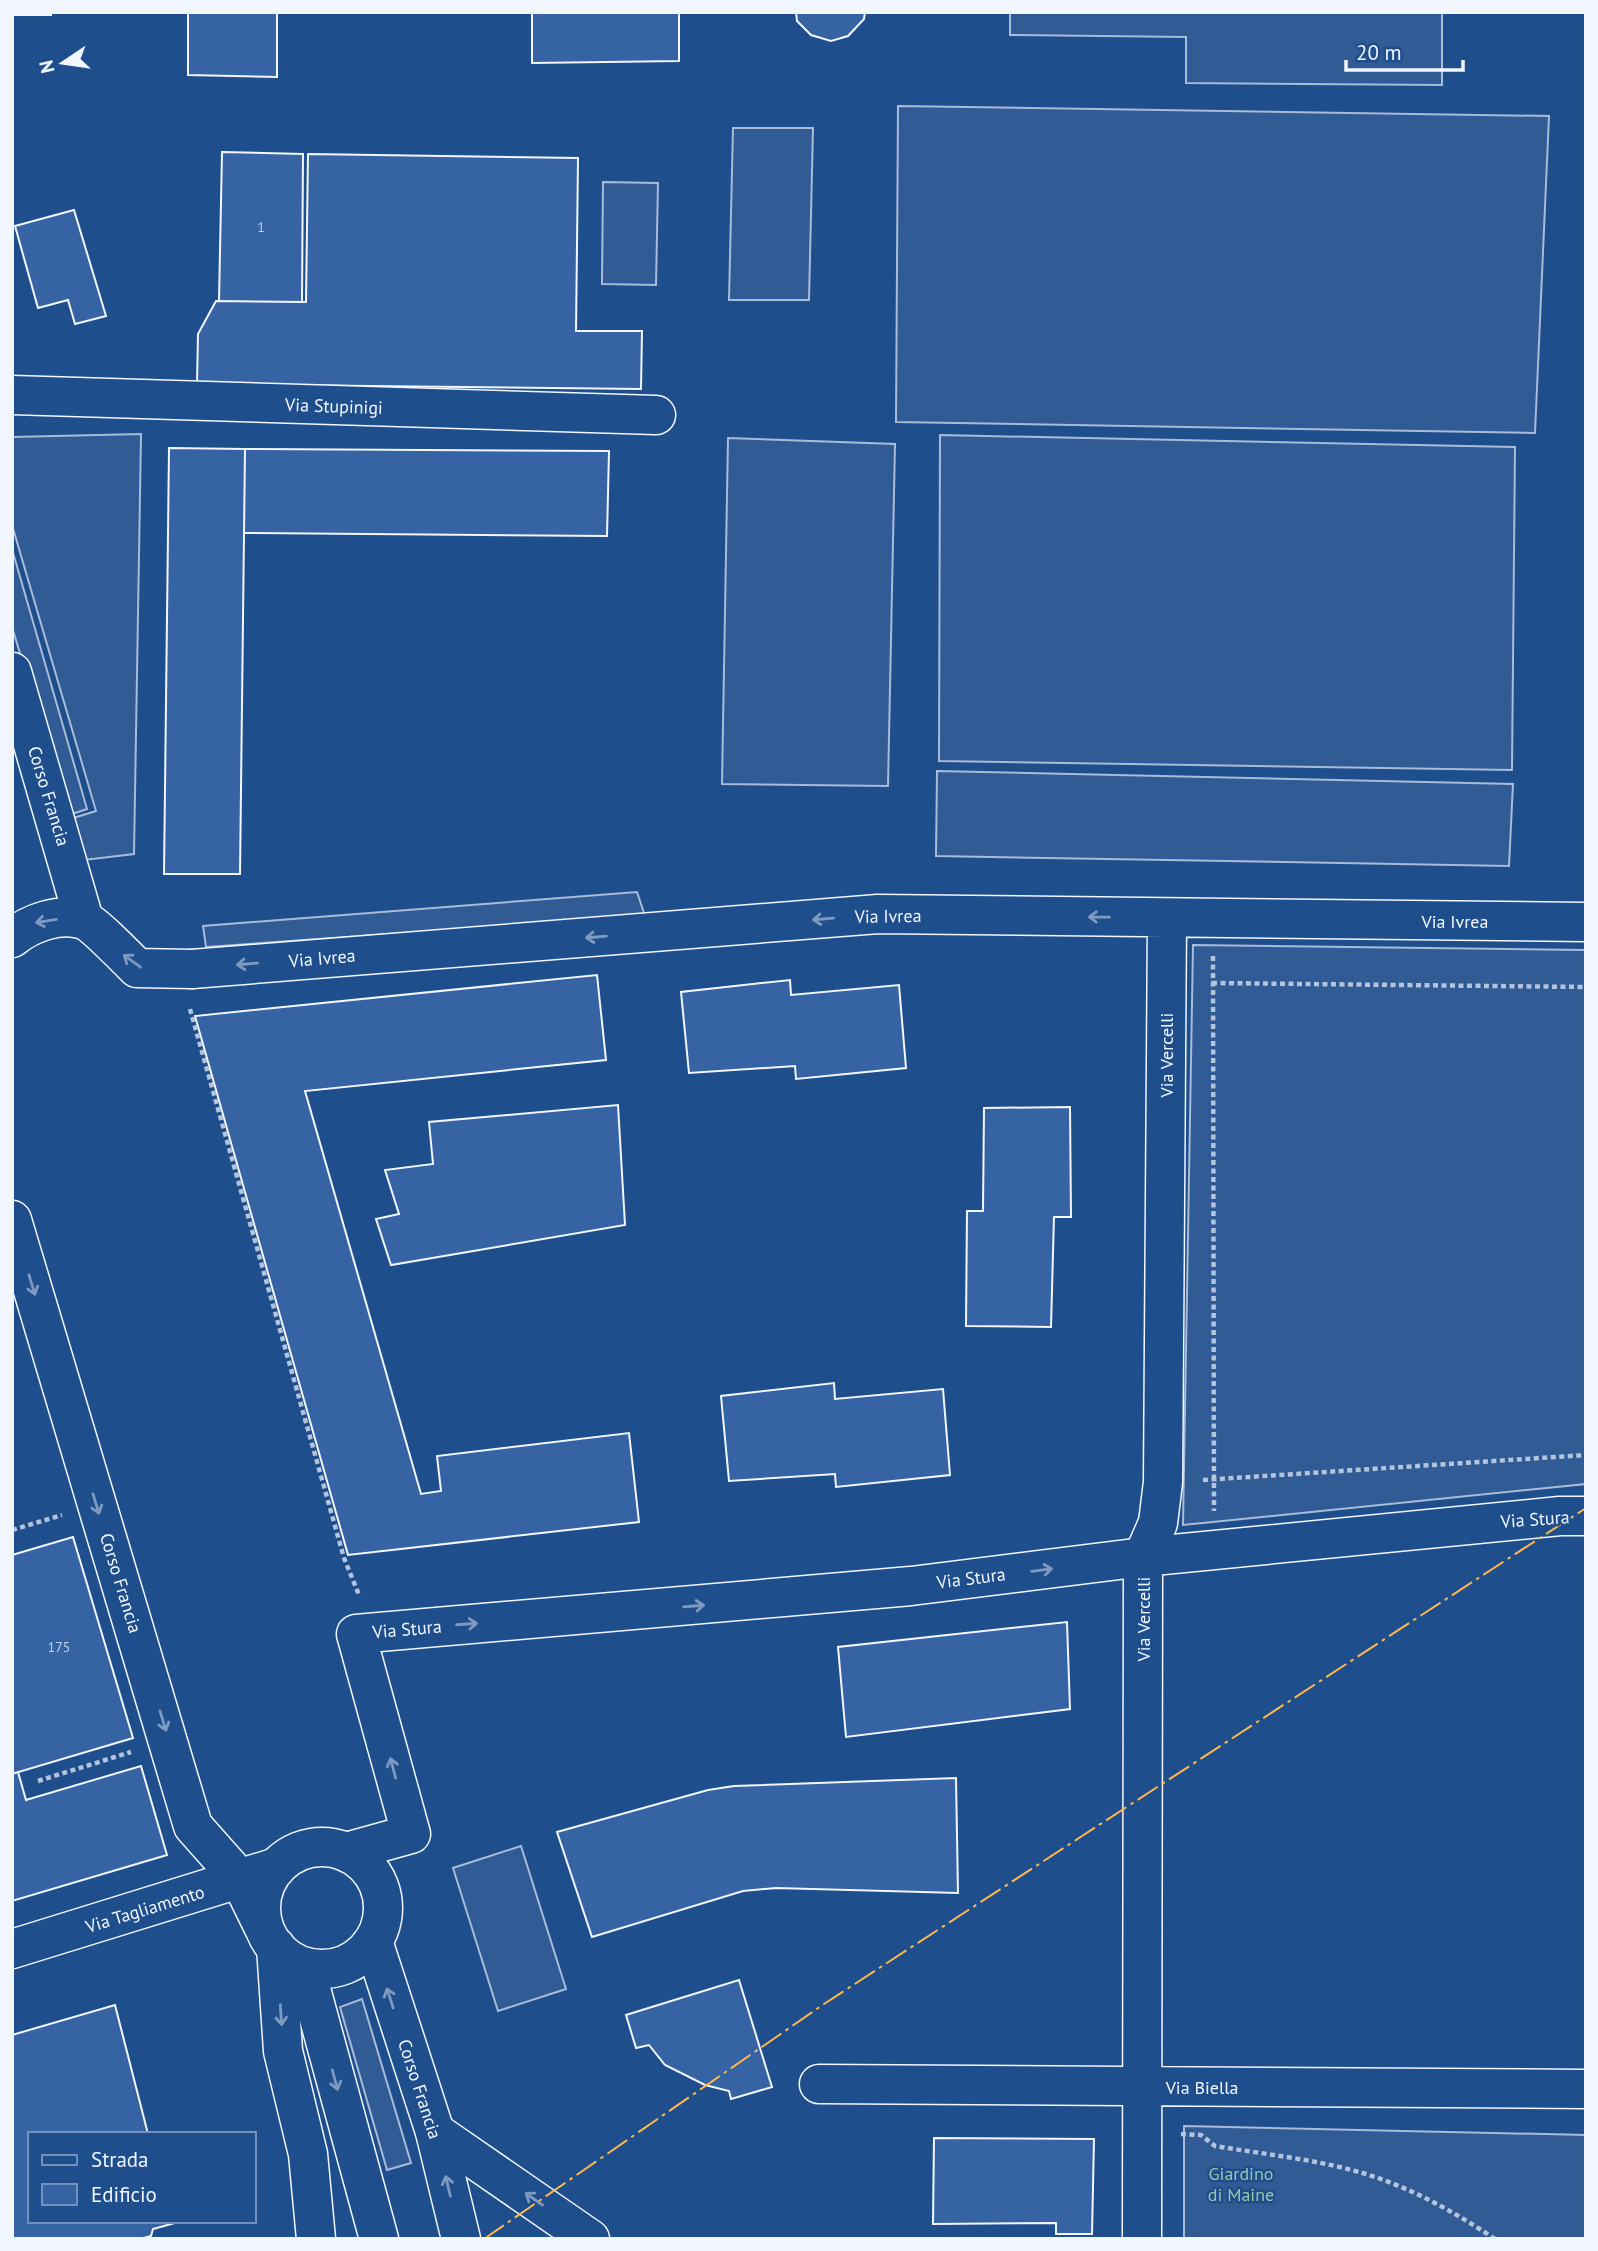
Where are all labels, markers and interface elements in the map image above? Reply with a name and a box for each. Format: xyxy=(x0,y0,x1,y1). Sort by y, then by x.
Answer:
north arrow xyxy=(28,28,98,98)
scale bar xyxy=(1346,28,1463,72)
text: 20 m xyxy=(1356,39,1402,66)
text: N xyxy=(33,58,60,76)
house number: 1 xyxy=(257,218,265,236)
street label: Via Stupinigi xyxy=(284,393,383,419)
street label: Corso Francia xyxy=(23,743,75,849)
street label: Via Ivrea xyxy=(853,904,922,928)
street label: Via Ivrea xyxy=(1421,910,1488,933)
one-way arrow xyxy=(1088,911,1111,924)
one-way arrow xyxy=(812,913,835,926)
one-way arrow xyxy=(35,915,58,928)
one-way arrow xyxy=(585,931,608,944)
street label: Via Ivrea xyxy=(287,944,356,972)
one-way arrow xyxy=(122,954,141,969)
one-way arrow xyxy=(236,958,259,971)
street label: Via Vercelli xyxy=(1155,1013,1178,1098)
one-way arrow xyxy=(26,1274,39,1296)
one-way arrow xyxy=(91,1492,104,1514)
street label: Via Stura xyxy=(1499,1505,1570,1533)
street label: Corso Francia xyxy=(95,1530,147,1636)
street label: Via Stura xyxy=(934,1562,1007,1594)
one-way arrow xyxy=(1030,1563,1053,1576)
street label: Via Vercelli xyxy=(1132,1577,1155,1662)
one-way arrow xyxy=(682,1599,705,1612)
street label: Via Stura xyxy=(371,1615,442,1644)
one-way arrow xyxy=(455,1618,478,1631)
house number: 175 xyxy=(48,1638,70,1656)
one-way arrow xyxy=(157,1710,170,1732)
one-way arrow xyxy=(386,1757,399,1780)
street label: Via Tagliamento xyxy=(82,1880,207,1938)
one-way arrow xyxy=(383,1987,396,2009)
one-way arrow xyxy=(275,2003,288,2026)
street label: Corso Francia xyxy=(393,2036,447,2142)
one-way arrow xyxy=(329,2068,342,2091)
street label: Via Biella xyxy=(1165,2076,1238,2099)
legend xyxy=(28,2132,256,2223)
text: Strada xyxy=(91,2146,149,2173)
park label: Giardino di Maine xyxy=(1208,2162,1274,2206)
one-way arrow xyxy=(441,2175,454,2197)
text: Edificio xyxy=(91,2181,157,2208)
one-way arrow xyxy=(525,2192,544,2206)

